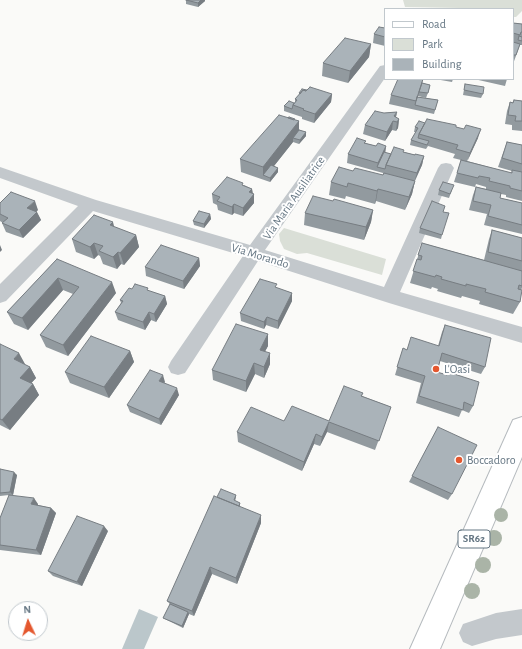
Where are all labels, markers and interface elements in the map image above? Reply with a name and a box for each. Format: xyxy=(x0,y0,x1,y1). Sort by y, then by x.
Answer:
legend xyxy=(384,8,514,80)
text: Road xyxy=(422,18,446,30)
text: Park xyxy=(422,38,443,50)
text: Building xyxy=(422,58,462,70)
street label: Via Maria Ausiliatrice xyxy=(260,153,328,243)
street label: Via Morando xyxy=(229,240,291,272)
place label: L'Oasi xyxy=(444,362,470,376)
marker: L'Oasi xyxy=(431,364,441,374)
place label: Boccadoro xyxy=(467,453,516,467)
marker: Boccadoro xyxy=(454,455,464,465)
road number: SR62 xyxy=(458,530,490,548)
north arrow xyxy=(8,601,48,641)
text: N xyxy=(23,604,31,615)

